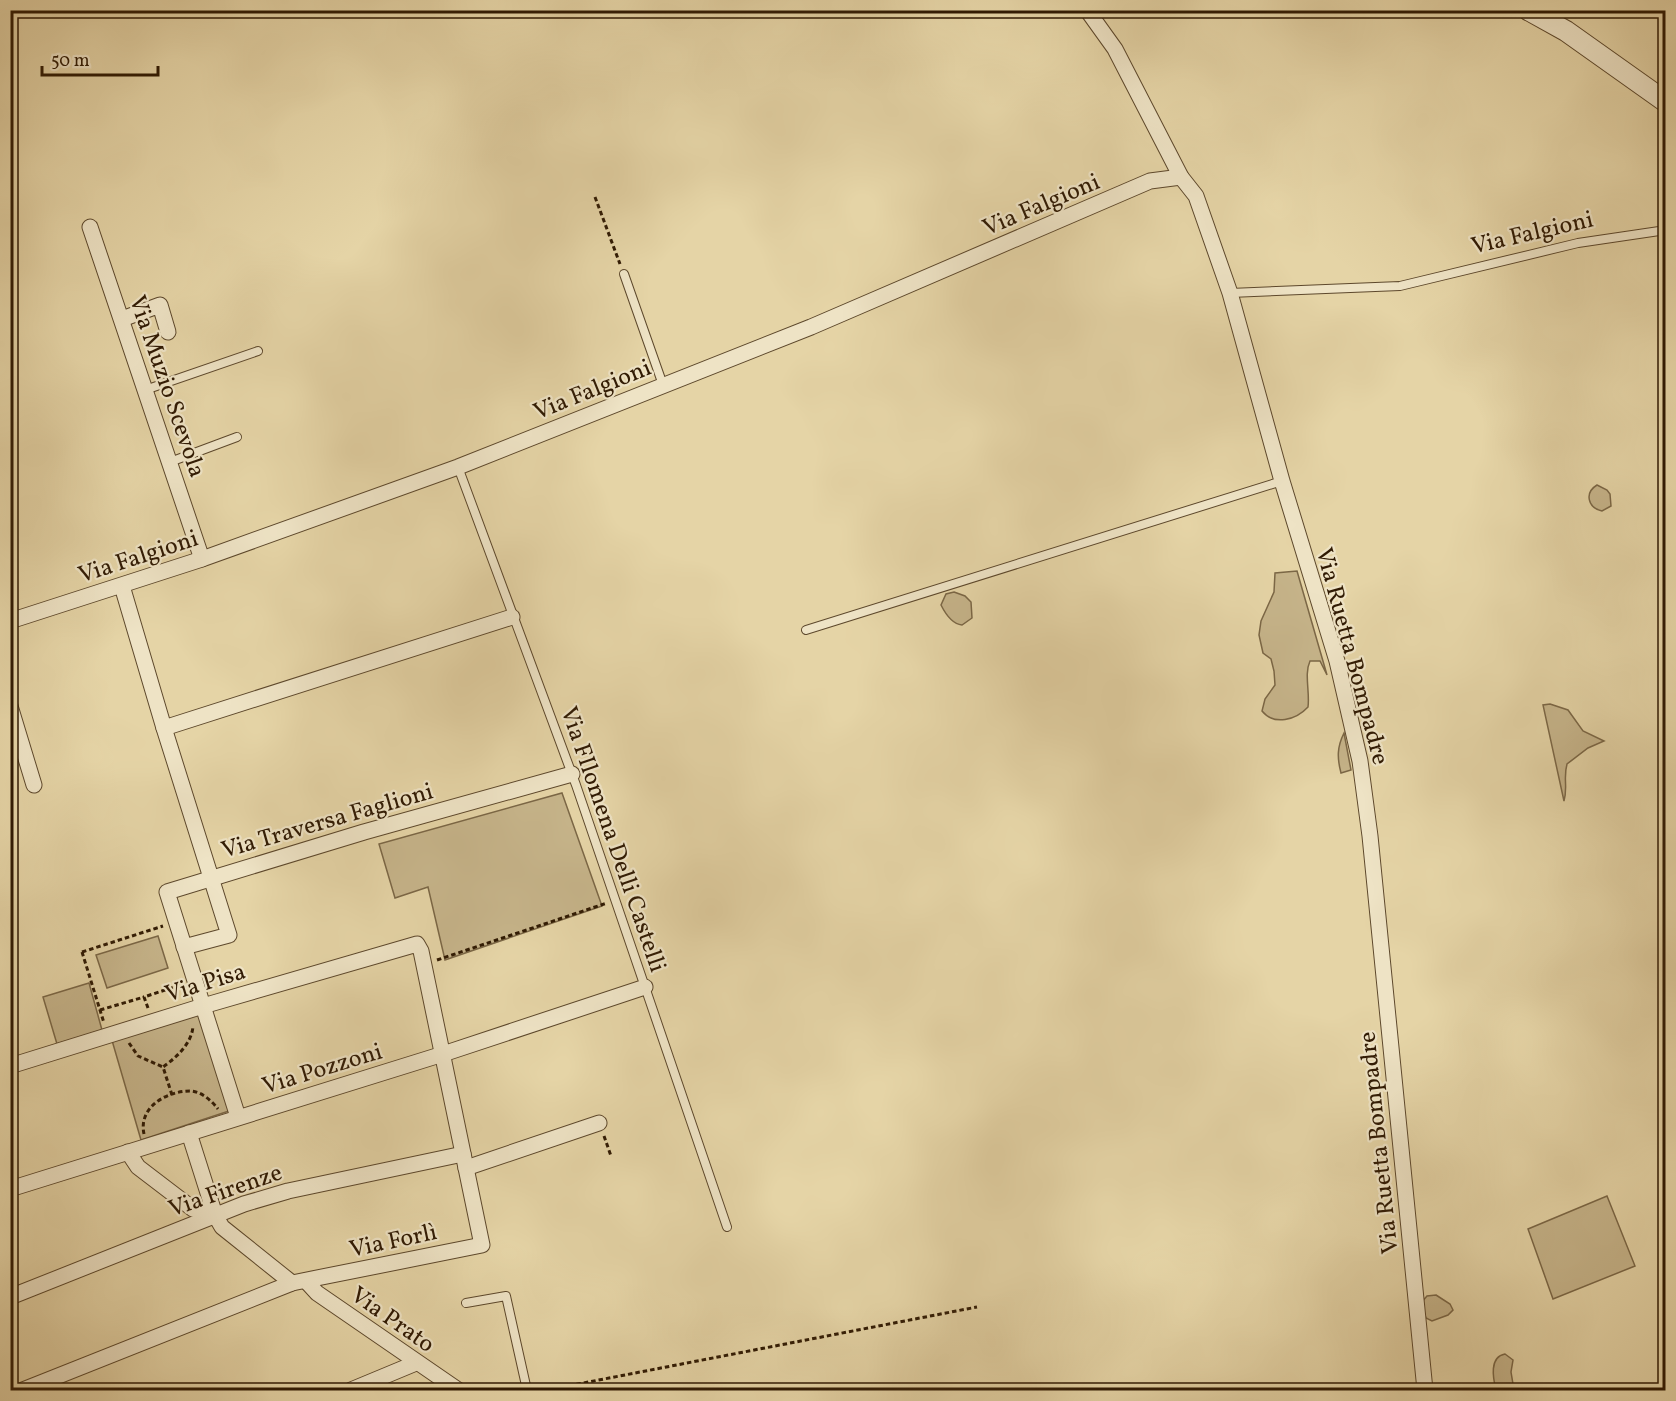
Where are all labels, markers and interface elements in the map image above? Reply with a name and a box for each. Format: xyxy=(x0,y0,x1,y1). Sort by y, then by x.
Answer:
scale bar xyxy=(42,39,158,77)
text: 50 m xyxy=(51,49,90,74)
street label: Via Falgioni xyxy=(978,166,1106,246)
street label: Via Falgioni xyxy=(1468,203,1597,265)
street label: Via Muzio Scevola xyxy=(119,291,213,482)
street label: Via Falgioni xyxy=(529,352,657,430)
street label: Via Falgioni xyxy=(74,523,203,593)
street label: Via Ruetta Bompadre xyxy=(1306,544,1396,769)
street label: Via FIlomena Delli Castelli xyxy=(551,702,674,977)
street label: Via Traversa Faglioni xyxy=(218,775,437,868)
street label: Via Pisa xyxy=(161,956,250,1012)
street label: Via Ruetta Bompadre xyxy=(1351,1030,1409,1256)
street label: Via Pozzoni xyxy=(258,1036,387,1104)
street label: Via Firenze xyxy=(164,1157,287,1227)
street label: Via Forlì xyxy=(346,1216,440,1268)
street label: Via Prato xyxy=(343,1279,441,1362)

